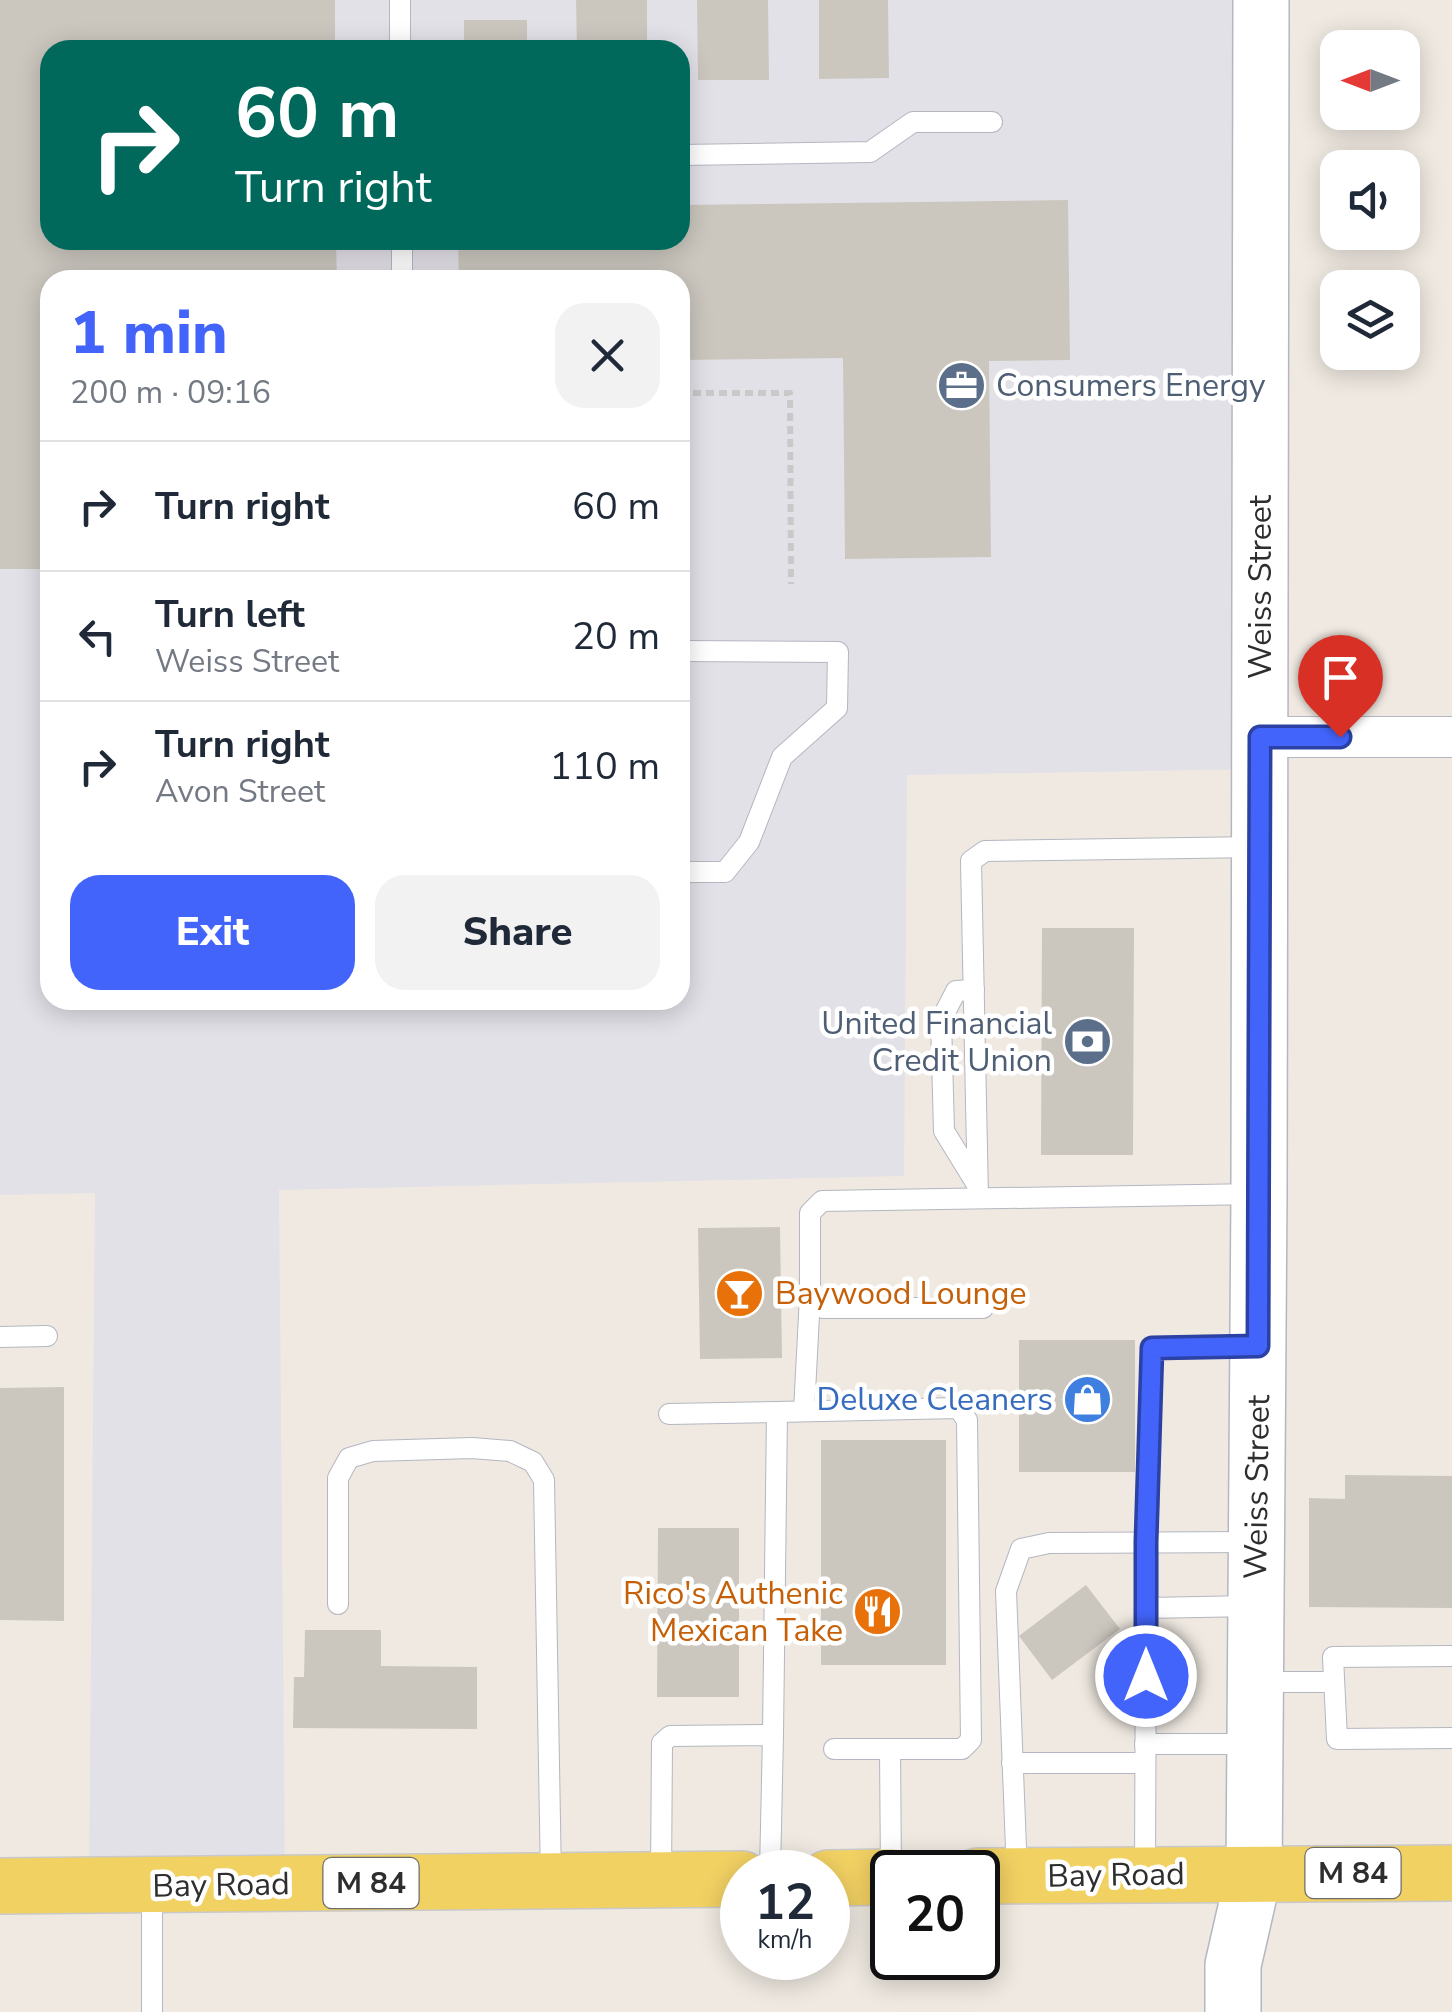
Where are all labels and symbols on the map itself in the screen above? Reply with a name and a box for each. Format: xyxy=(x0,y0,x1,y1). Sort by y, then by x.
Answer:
north arrow xyxy=(1320,30,1420,130)
office icon: Consumers Energy xyxy=(935,359,987,411)
place label: Consumers Energy xyxy=(996,364,1266,407)
street label: Weiss Street xyxy=(1239,494,1282,679)
pin xyxy=(1298,635,1383,738)
place label: United Financial Credit Union xyxy=(821,1002,1053,1082)
bank icon: United Financial Credit Union xyxy=(1061,1015,1113,1067)
bar icon: Baywood Lounge xyxy=(714,1267,766,1319)
place label: Baywood Lounge xyxy=(775,1272,1027,1315)
shop icon: Deluxe Cleaners xyxy=(1062,1373,1114,1425)
place label: Deluxe Cleaners xyxy=(816,1378,1053,1421)
street label: Weiss Street xyxy=(1234,1394,1280,1579)
place label: Rico's Authenic Mexican Take xyxy=(623,1572,843,1652)
restaurant icon: Rico's Authenic Mexican Take xyxy=(852,1585,904,1637)
position arrow xyxy=(1094,1624,1198,1728)
road number: M 84 xyxy=(1306,1848,1400,1898)
speed limit sign: 20 xyxy=(870,1850,1000,1980)
street label: Bay Road xyxy=(1047,1852,1185,1898)
road number: M 84 xyxy=(324,1858,418,1908)
street label: Bay Road xyxy=(152,1862,290,1908)

